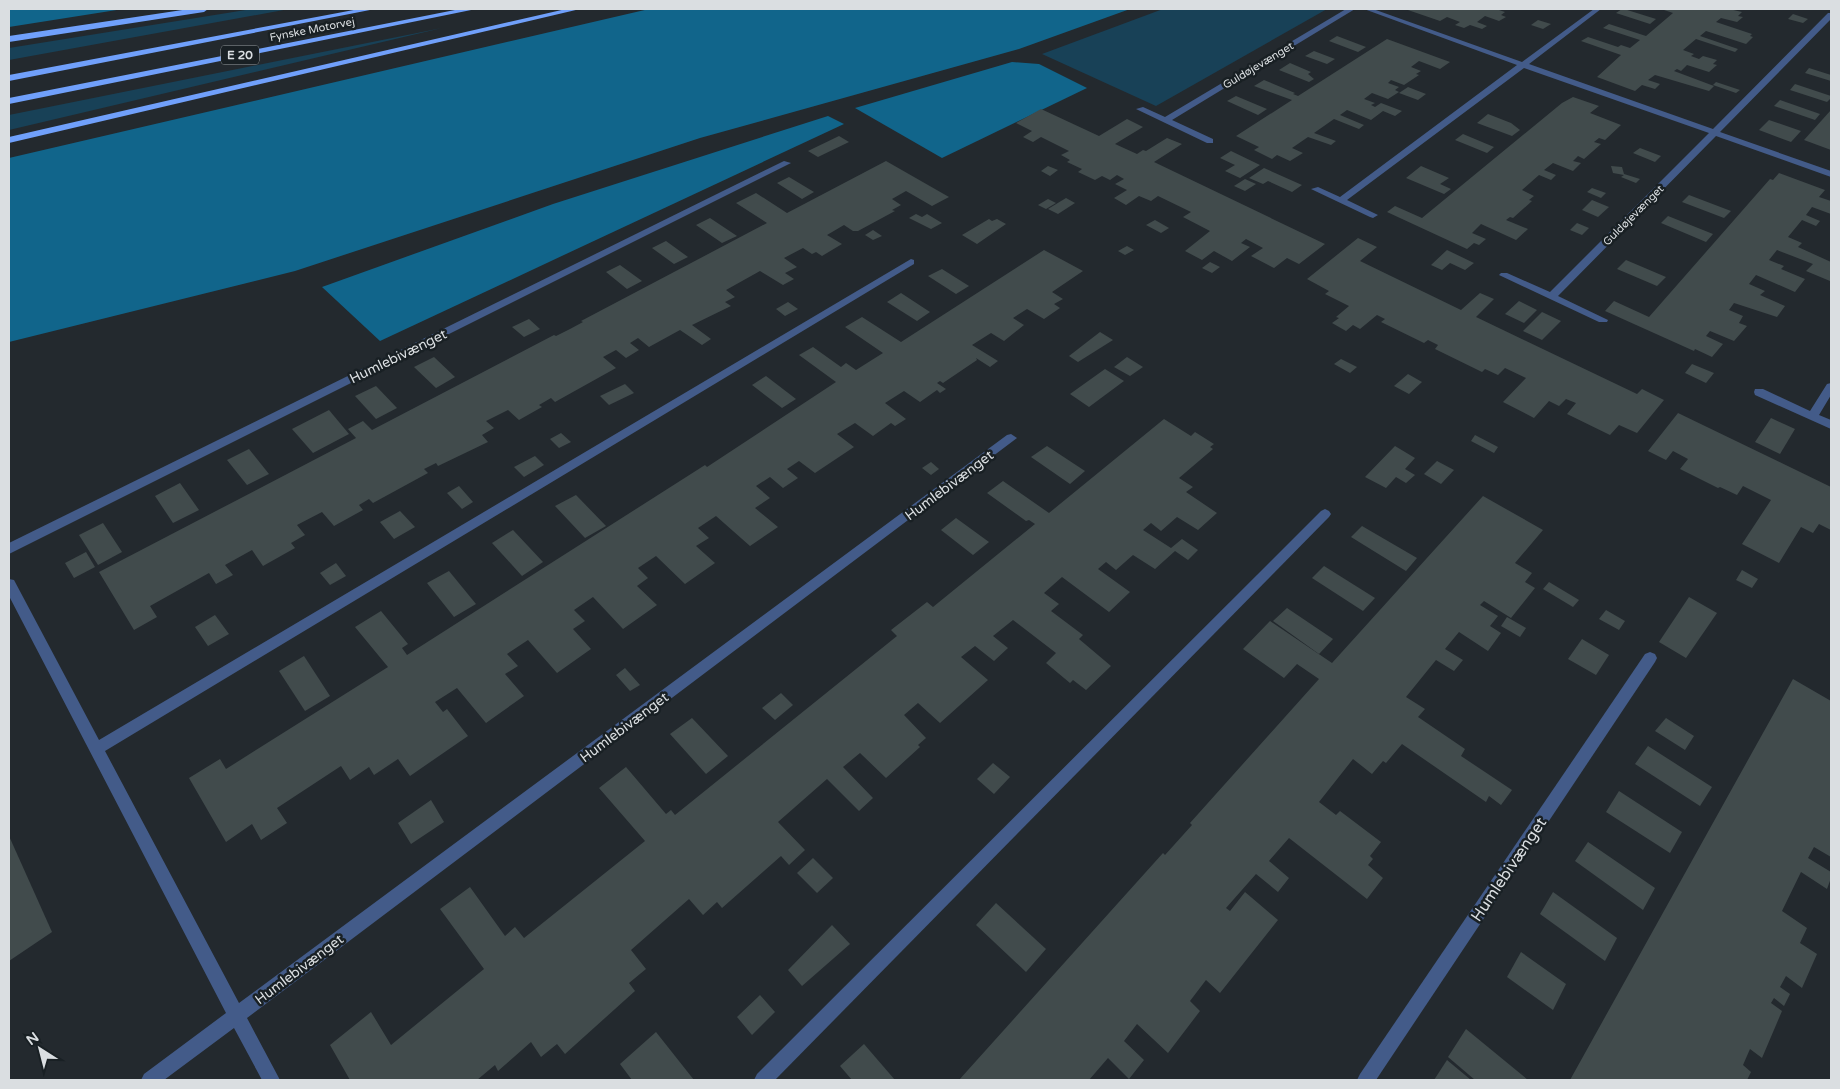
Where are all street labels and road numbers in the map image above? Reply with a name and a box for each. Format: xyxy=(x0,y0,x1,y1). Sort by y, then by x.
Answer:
street label: Fynske Motorvej xyxy=(268,15,356,44)
street label: Guldøjevænget xyxy=(1221,39,1296,92)
road number: E 20 xyxy=(221,46,259,64)
street label: Guldøjevænget xyxy=(1600,182,1666,248)
street label: Humlebivænget xyxy=(347,325,450,387)
street label: Humlebivænget xyxy=(902,446,997,524)
street label: Humlebivænget xyxy=(577,688,672,766)
street label: Humlebivænget xyxy=(1467,814,1551,925)
street label: Humlebivænget xyxy=(252,930,347,1008)

